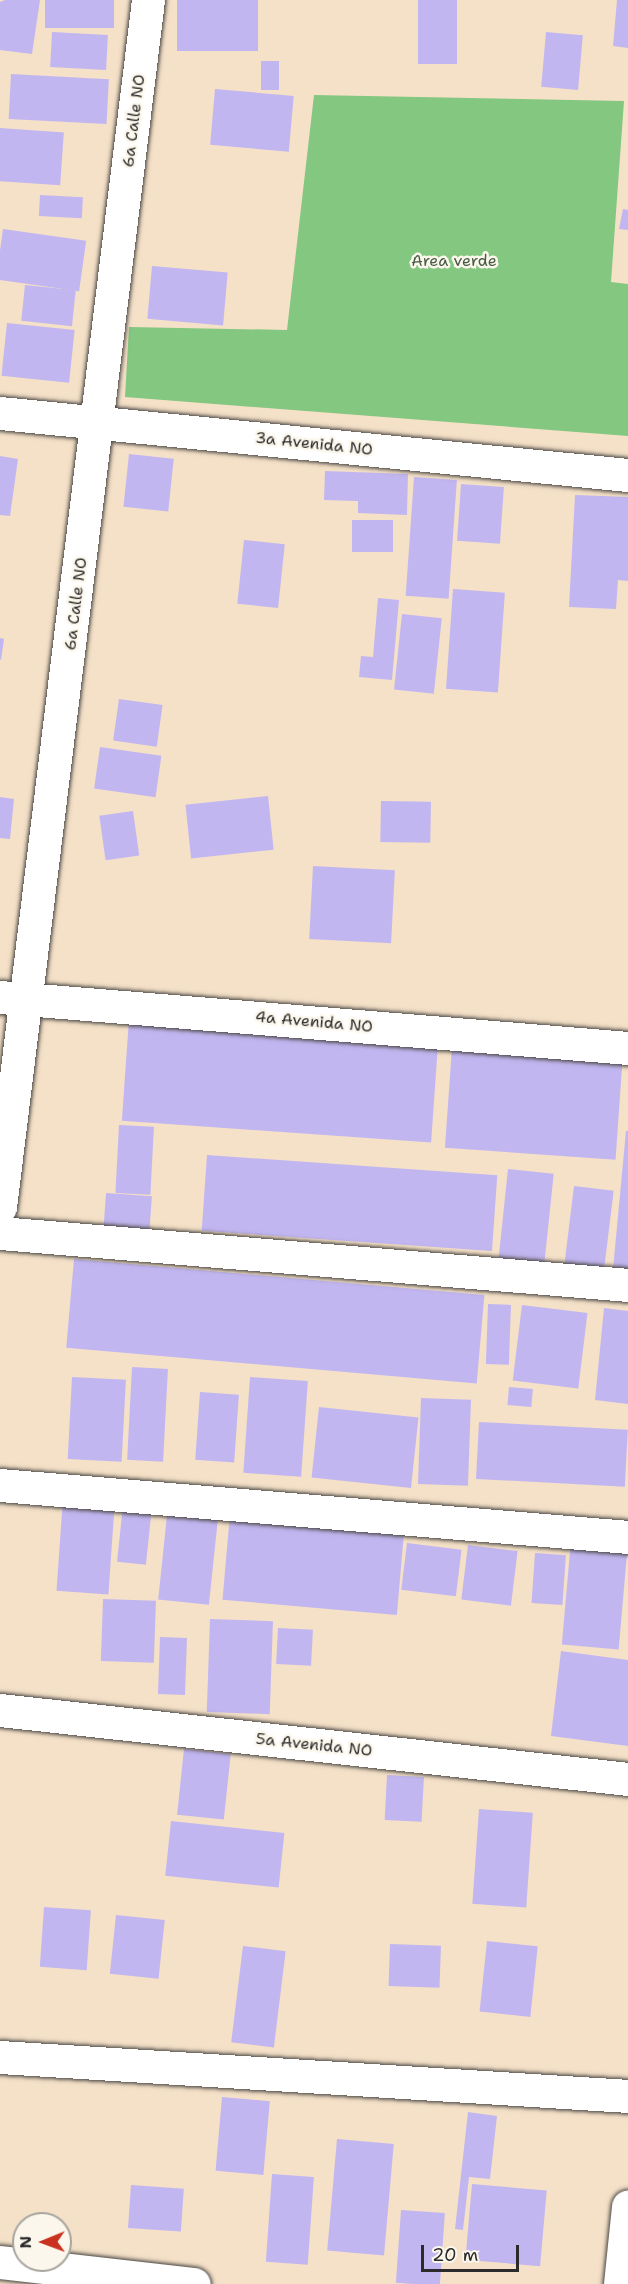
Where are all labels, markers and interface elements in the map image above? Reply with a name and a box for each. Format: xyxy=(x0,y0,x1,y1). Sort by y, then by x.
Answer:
street label: 6a Calle NO xyxy=(119,73,149,169)
park label: Area verde xyxy=(411,251,497,271)
street label: 3a Avenida NO xyxy=(254,428,374,460)
street label: 6a Calle NO xyxy=(61,556,91,652)
street label: 4a Avenida NO xyxy=(254,1007,374,1037)
street label: 5a Avenida NO xyxy=(255,1729,373,1761)
north arrow xyxy=(12,2212,72,2272)
scale bar xyxy=(424,2233,522,2271)
text: N xyxy=(15,2236,36,2249)
text: 20 m xyxy=(432,2243,478,2267)

